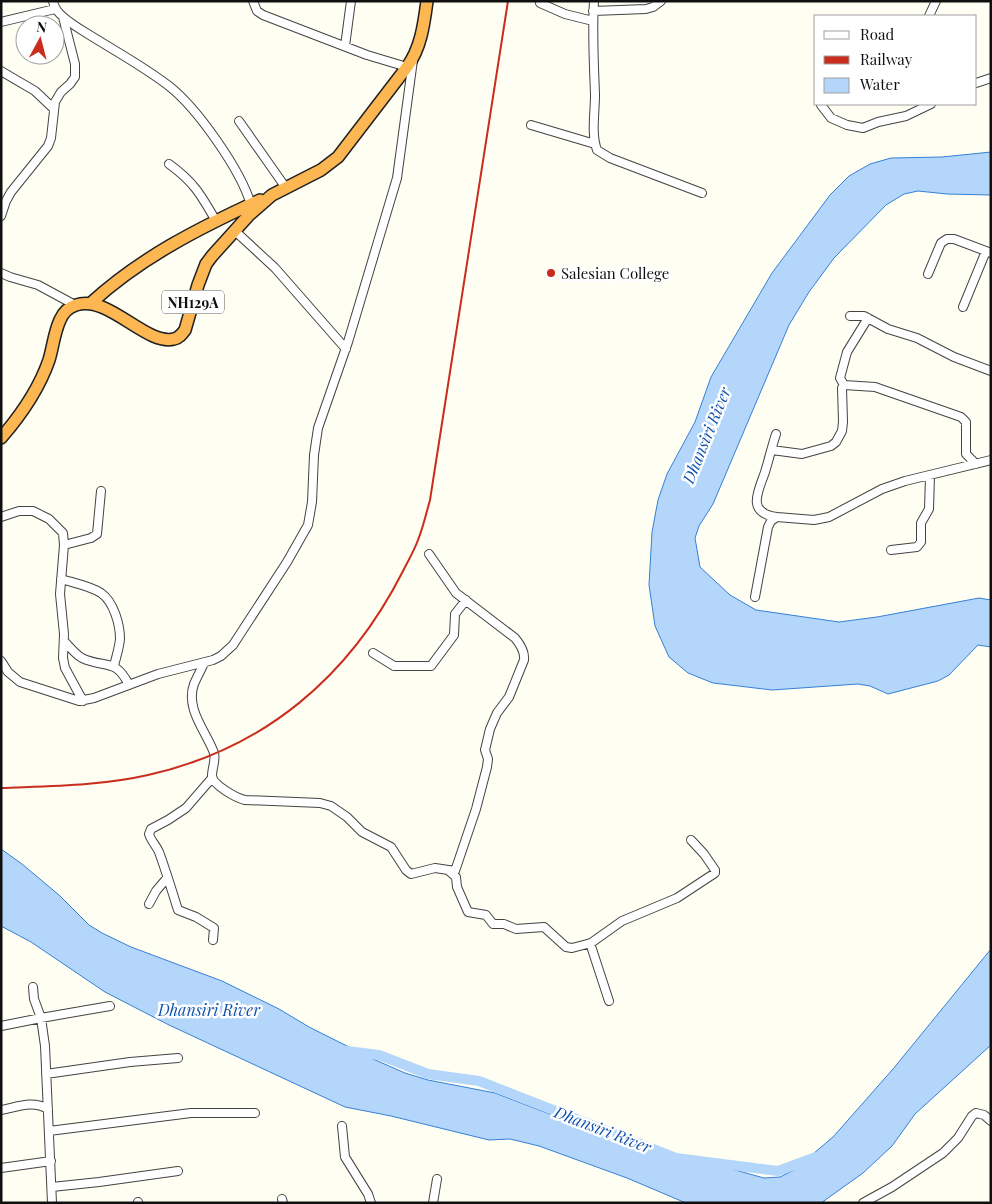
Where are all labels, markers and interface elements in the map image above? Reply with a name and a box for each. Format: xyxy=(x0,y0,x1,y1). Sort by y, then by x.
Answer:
north arrow xyxy=(15,15,65,65)
legend xyxy=(814,15,977,105)
text: N xyxy=(35,17,48,37)
text: Road xyxy=(860,24,894,44)
text: Railway xyxy=(860,49,913,69)
text: Water xyxy=(859,74,900,94)
place label: Salesian College xyxy=(561,263,669,283)
marker: Salesian College xyxy=(545,267,557,279)
road number: NH129A xyxy=(162,290,224,314)
water label: Dhansiri River xyxy=(677,383,735,487)
water label: Dhansiri River xyxy=(157,999,261,1020)
water label: Dhansiri River xyxy=(551,1101,656,1158)

